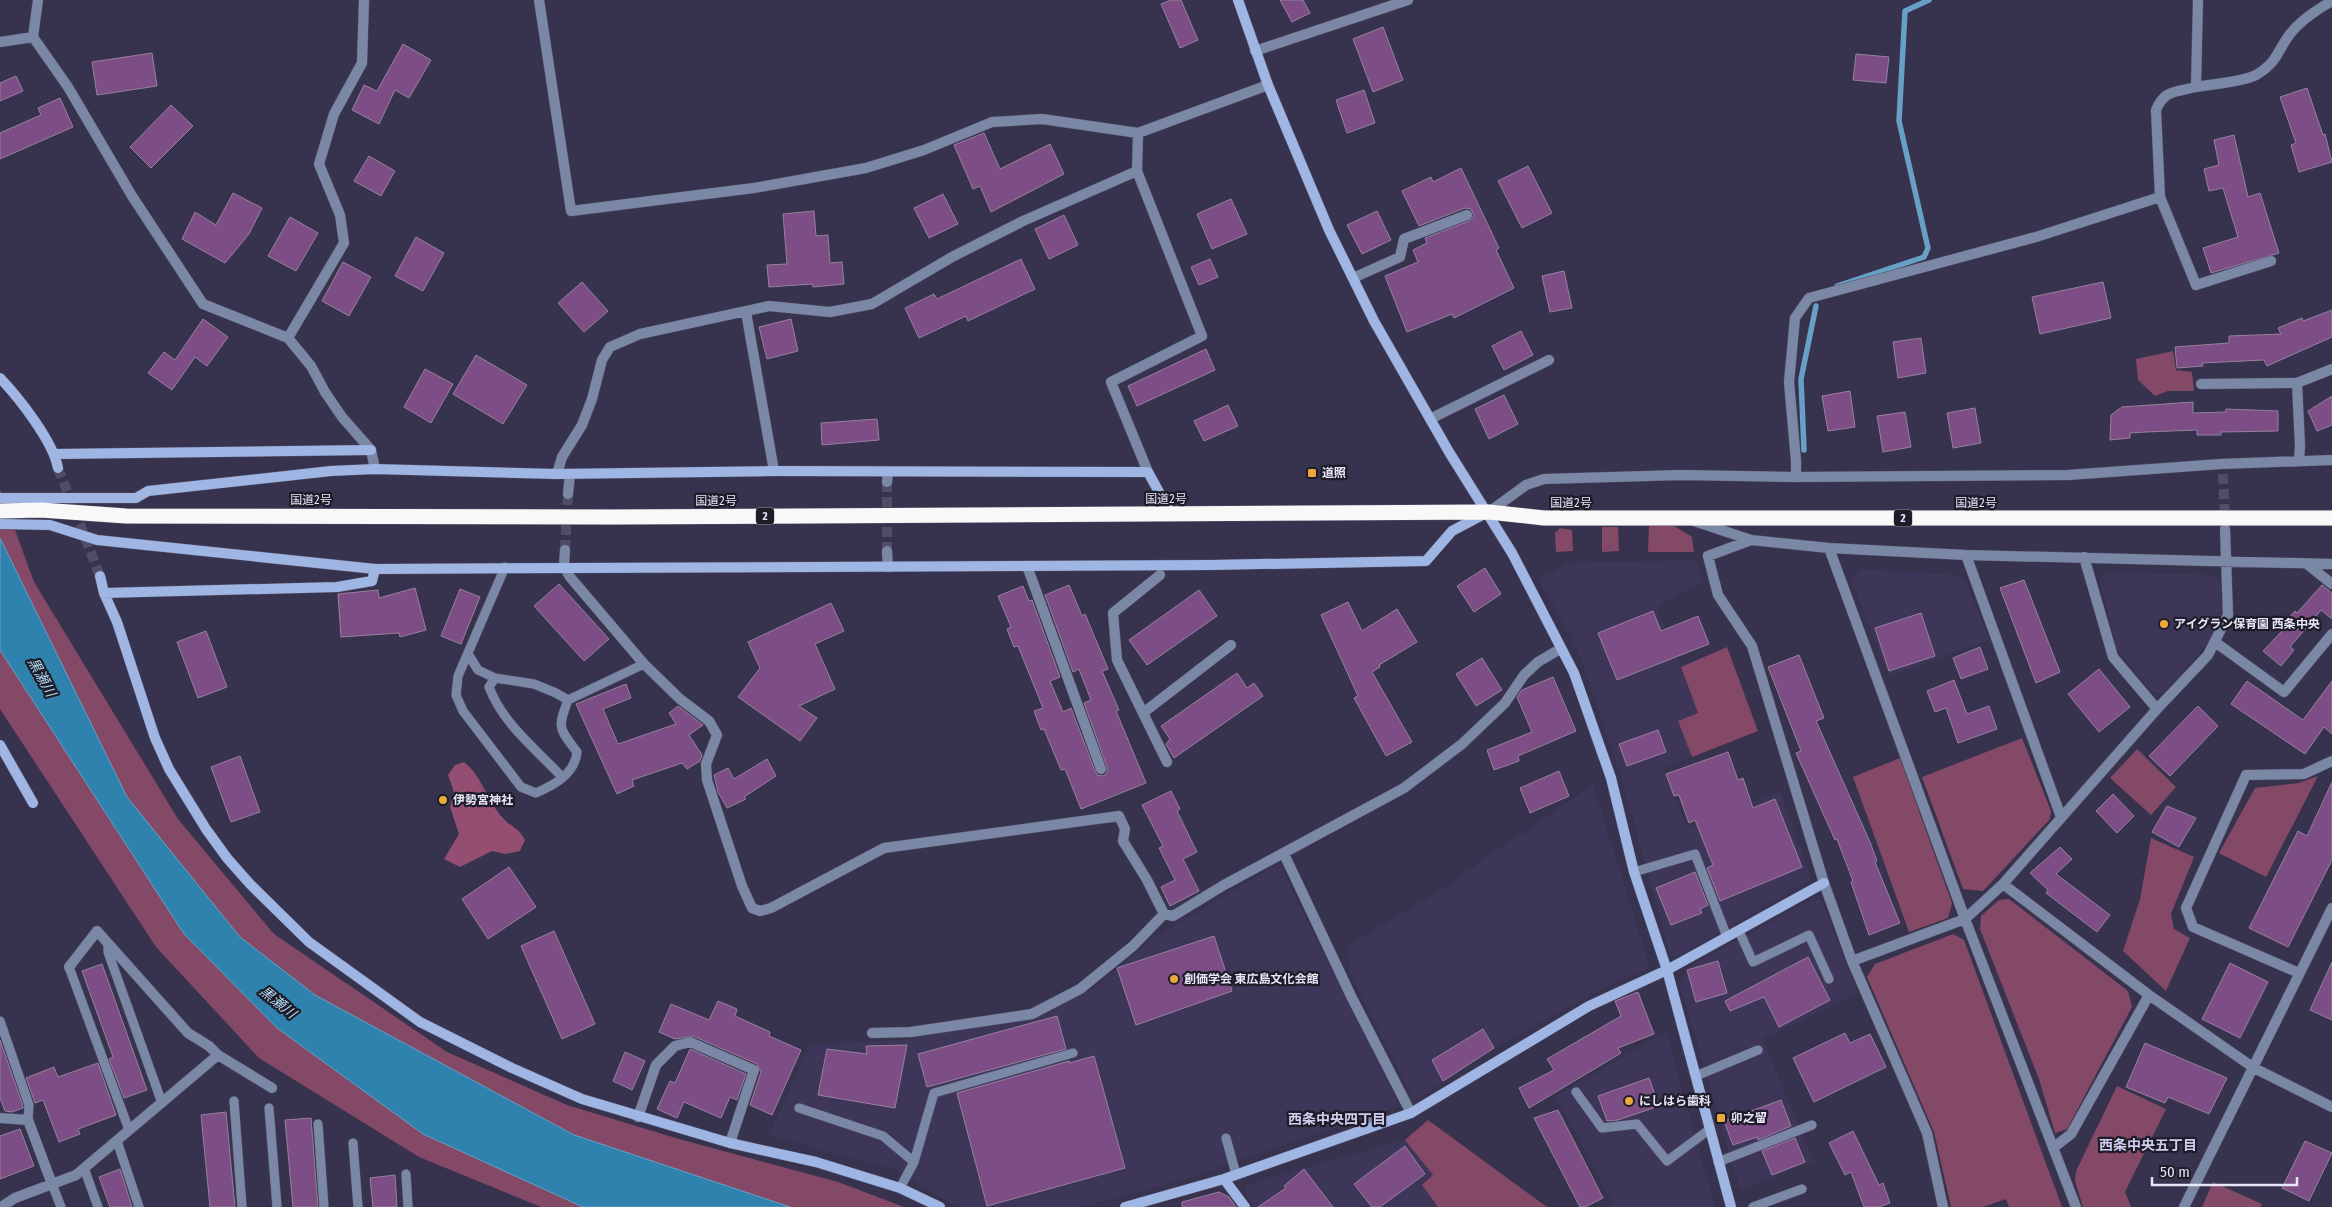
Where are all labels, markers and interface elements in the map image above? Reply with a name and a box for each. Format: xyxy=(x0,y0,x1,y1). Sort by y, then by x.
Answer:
place label: 道照 xyxy=(1322,466,1346,480)
marker: 道照 xyxy=(1306,467,1318,479)
street label: 国道2号 xyxy=(1145,492,1187,506)
street label: 国道2号 xyxy=(290,493,332,507)
street label: 国道2号 xyxy=(695,494,737,508)
street label: 国道2号 xyxy=(1550,496,1592,510)
street label: 国道2号 xyxy=(1955,496,1997,510)
road number: 2 xyxy=(756,508,774,524)
road number: 2 xyxy=(1894,509,1912,526)
place label: アイグラン保育園 西条中央 xyxy=(2174,617,2320,631)
marker: アイグラン保育園 西条中央 xyxy=(2158,618,2170,630)
water label: 黒瀬川 xyxy=(24,655,60,701)
place label: 伊勢宮神社 xyxy=(453,793,513,807)
marker: 伊勢宮神社 xyxy=(437,794,449,806)
place label: 創価学会 東広島文化会館 xyxy=(1184,972,1319,986)
marker: 創価学会 東広島文化会館 xyxy=(1168,973,1180,985)
water label: 黒瀬川 xyxy=(256,983,301,1023)
place label: にしはら歯科 xyxy=(1639,1094,1711,1108)
marker: にしはら歯科 xyxy=(1623,1095,1635,1107)
district label: 西条中央四丁目 xyxy=(1288,1111,1386,1128)
place label: 卯之留 xyxy=(1731,1111,1767,1125)
marker: 卯之留 xyxy=(1715,1112,1727,1124)
district label: 西条中央五丁目 xyxy=(2099,1137,2197,1154)
scale bar xyxy=(2152,1154,2297,1186)
text: 50 m xyxy=(2160,1163,2190,1181)

